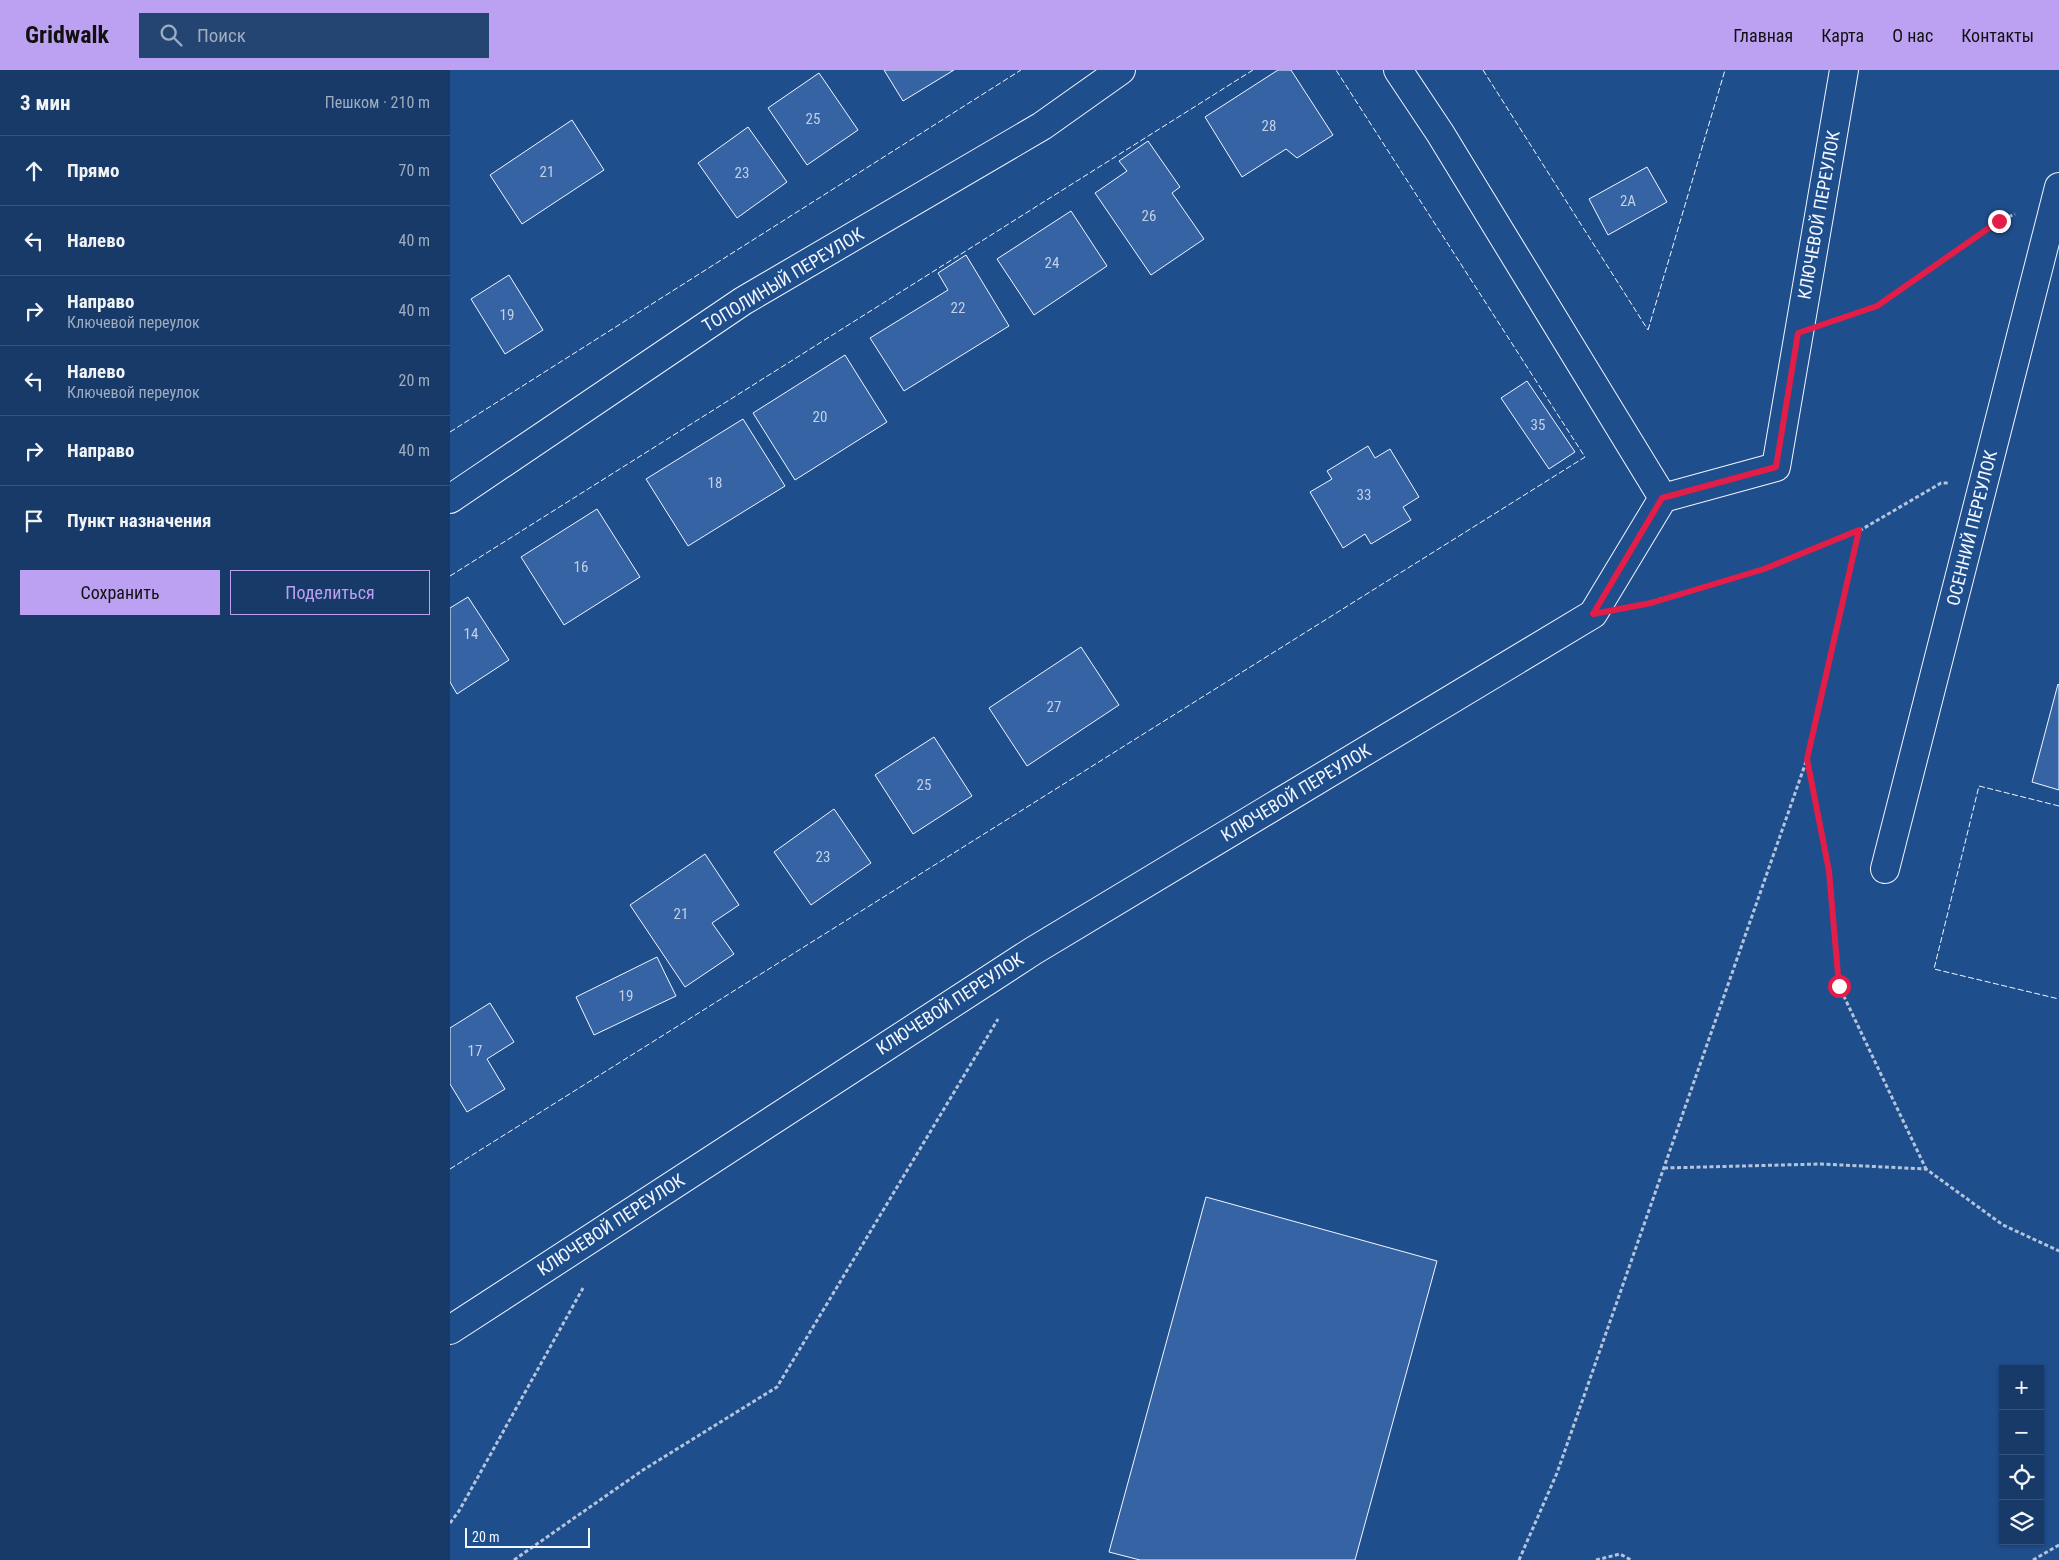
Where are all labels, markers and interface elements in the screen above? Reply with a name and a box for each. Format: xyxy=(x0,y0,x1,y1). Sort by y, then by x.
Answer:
search box xyxy=(139,13,489,58)
text: Gridwalk xyxy=(25,21,109,49)
icon: search xyxy=(157,21,185,49)
text: Поиск xyxy=(197,24,246,47)
text: Главная xyxy=(1733,25,1793,46)
text: Карта xyxy=(1821,25,1864,46)
text: О нас xyxy=(1892,25,1933,46)
text: Контакты xyxy=(1961,25,2034,46)
text: 3 мин xyxy=(20,91,70,115)
text: Пешком · 210 m xyxy=(325,93,430,112)
house number: 25 xyxy=(806,110,820,128)
house number: 28 xyxy=(1262,117,1276,135)
street label: КЛЮЧЕВОЙ ПЕРЕУЛОК xyxy=(1793,129,1844,301)
icon: ahead xyxy=(20,157,48,185)
text: Прямо xyxy=(67,159,120,182)
text: 70 m xyxy=(398,161,430,180)
house number: 21 xyxy=(540,163,554,181)
house number: 23 xyxy=(735,164,749,182)
house number: 2А xyxy=(1620,192,1636,210)
house number: 26 xyxy=(1142,207,1156,225)
route end xyxy=(1988,210,2011,233)
street label: ТОПОЛИНЫЙ ПЕРЕУЛОК xyxy=(698,223,867,336)
icon: left xyxy=(20,227,48,255)
text: Налево xyxy=(67,229,125,252)
text: 40 m xyxy=(398,231,430,250)
house number: 24 xyxy=(1045,254,1059,272)
text: Направо xyxy=(67,290,134,313)
icon: right xyxy=(20,297,48,325)
house number: 22 xyxy=(951,299,965,317)
text: 40 m xyxy=(398,301,430,320)
house number: 19 xyxy=(500,306,514,324)
text: Ключевой переулок xyxy=(67,313,200,332)
text: Налево xyxy=(67,360,125,383)
icon: left xyxy=(20,367,48,395)
text: 20 m xyxy=(398,371,430,390)
text: Ключевой переулок xyxy=(67,383,200,402)
house number: 20 xyxy=(813,408,827,426)
house number: 35 xyxy=(1531,416,1545,434)
icon: right xyxy=(20,437,48,465)
text: Направо xyxy=(67,439,134,462)
text: 40 m xyxy=(398,441,430,460)
street label: ОСЕННИЙ ПЕРЕУЛОК xyxy=(1942,448,2001,608)
house number: 18 xyxy=(708,474,722,492)
house number: 33 xyxy=(1357,486,1371,504)
icon: arrive xyxy=(20,507,48,535)
text: Пункт назначения xyxy=(67,509,211,532)
house number: 16 xyxy=(574,558,588,576)
button: Сохранить xyxy=(20,570,220,615)
button: Поделиться xyxy=(230,570,430,615)
house number: 14 xyxy=(464,625,478,643)
house number: 27 xyxy=(1047,698,1061,716)
street label: КЛЮЧЕВОЙ ПЕРЕУЛОК xyxy=(1217,740,1374,846)
house number: 25 xyxy=(917,776,931,794)
house number: 23 xyxy=(816,848,830,866)
house number: 21 xyxy=(674,905,688,923)
street label: КЛЮЧЕВОЙ ПЕРЕУЛОК xyxy=(872,948,1027,1059)
route start xyxy=(1828,975,1851,998)
house number: 19 xyxy=(619,987,633,1005)
house number: 17 xyxy=(468,1042,482,1060)
street label: КЛЮЧЕВОЙ ПЕРЕУЛОК xyxy=(533,1169,688,1280)
map controls xyxy=(1999,1365,2044,1545)
button: + xyxy=(1999,1365,2044,1410)
button: − xyxy=(1999,1410,2044,1455)
button: locate xyxy=(1999,1455,2044,1500)
button: layers xyxy=(1999,1500,2044,1545)
scale bar xyxy=(465,1525,590,1548)
text: 20 m xyxy=(472,1529,500,1545)

